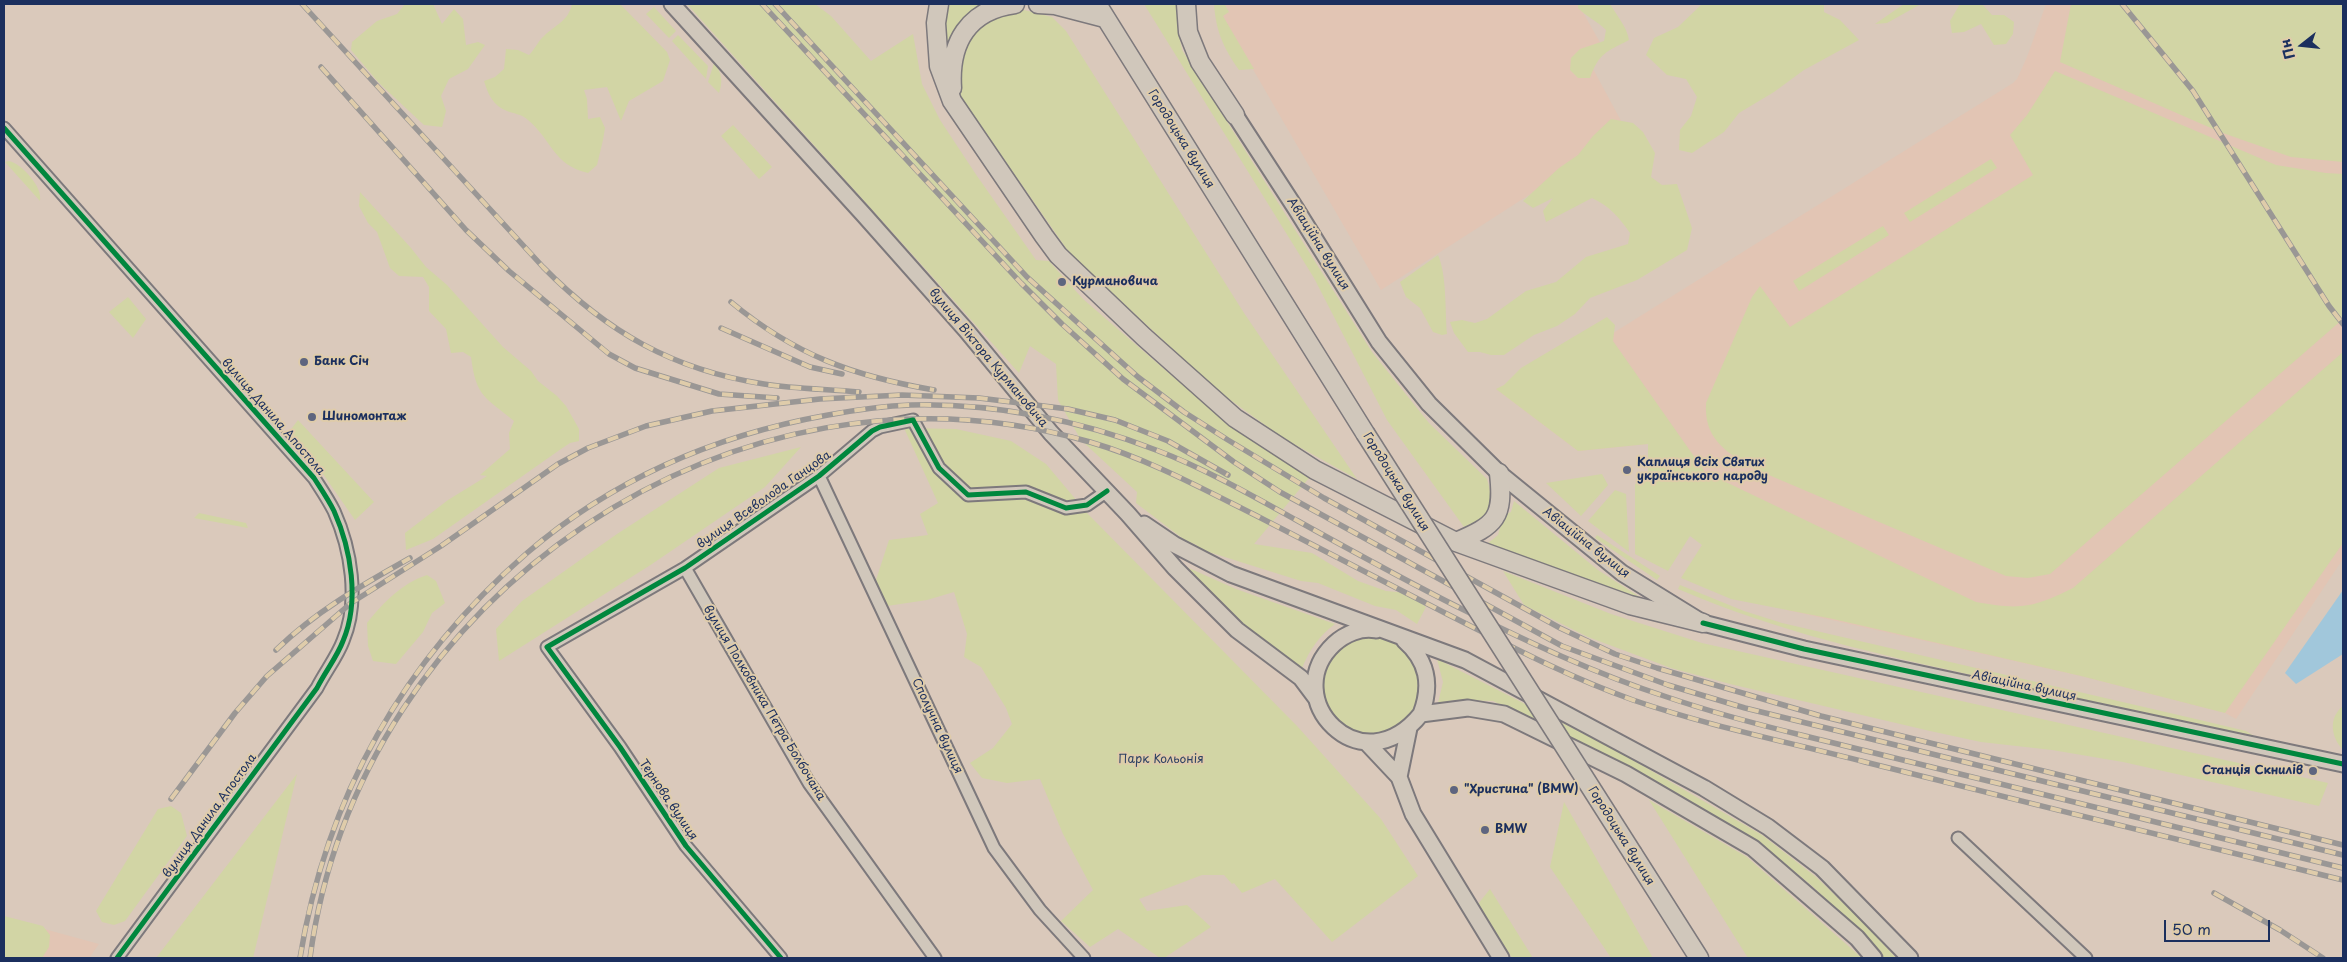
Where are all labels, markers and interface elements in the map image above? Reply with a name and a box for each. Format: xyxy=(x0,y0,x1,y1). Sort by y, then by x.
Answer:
north arrow xyxy=(2277,20,2327,70)
text: Пн xyxy=(2274,37,2300,62)
street label: Городоцька вулиця xyxy=(1145,87,1217,191)
street label: Авіаційна вулиця xyxy=(1284,195,1352,293)
place label: Курмановича xyxy=(1072,275,1158,289)
marker: Курмановича xyxy=(1056,276,1068,288)
street label: вулиця Віктора Курмановича xyxy=(926,286,1050,430)
place label: Банк Січ xyxy=(314,355,369,369)
street label: вулиця Данила Апостола xyxy=(218,356,328,478)
marker: Банк Січ xyxy=(298,356,310,368)
place label: Шиномонтаж xyxy=(322,410,406,424)
marker: Шиномонтаж xyxy=(306,411,318,423)
street label: Городоцька вулиця xyxy=(1360,430,1432,534)
street label: вулиця Всеволода Ганцова xyxy=(694,448,834,552)
place label: Каплиця всіх Святих українського народу xyxy=(1637,456,1768,484)
marker: Каплиця всіх Святих українського народу xyxy=(1621,464,1633,476)
street label: Авіаційна вулиця xyxy=(1540,505,1632,581)
street label: вулиця Полковника Петра Болбочана xyxy=(700,603,828,803)
street label: Авіаційна вулиця xyxy=(1970,668,2078,704)
street label: Сполучна вулиця xyxy=(909,676,965,776)
street label: вулиця Данила Апостола xyxy=(160,751,260,881)
park label: Парк Кольонія xyxy=(1118,753,1204,767)
street label: Тернова вулиця xyxy=(636,757,700,843)
place label: Станція Скнилів xyxy=(2202,764,2303,778)
marker: Станція Скнилів xyxy=(2307,765,2319,777)
place label: "Христина" (BMW) xyxy=(1464,783,1579,797)
marker: "Христина" (BMW) xyxy=(1448,784,1460,796)
street label: Городоцька вулиця xyxy=(1585,784,1657,888)
place label: BMW xyxy=(1495,823,1527,837)
marker: BMW xyxy=(1479,824,1491,836)
scale bar xyxy=(2167,910,2273,942)
text: 50 m xyxy=(2172,917,2211,940)

